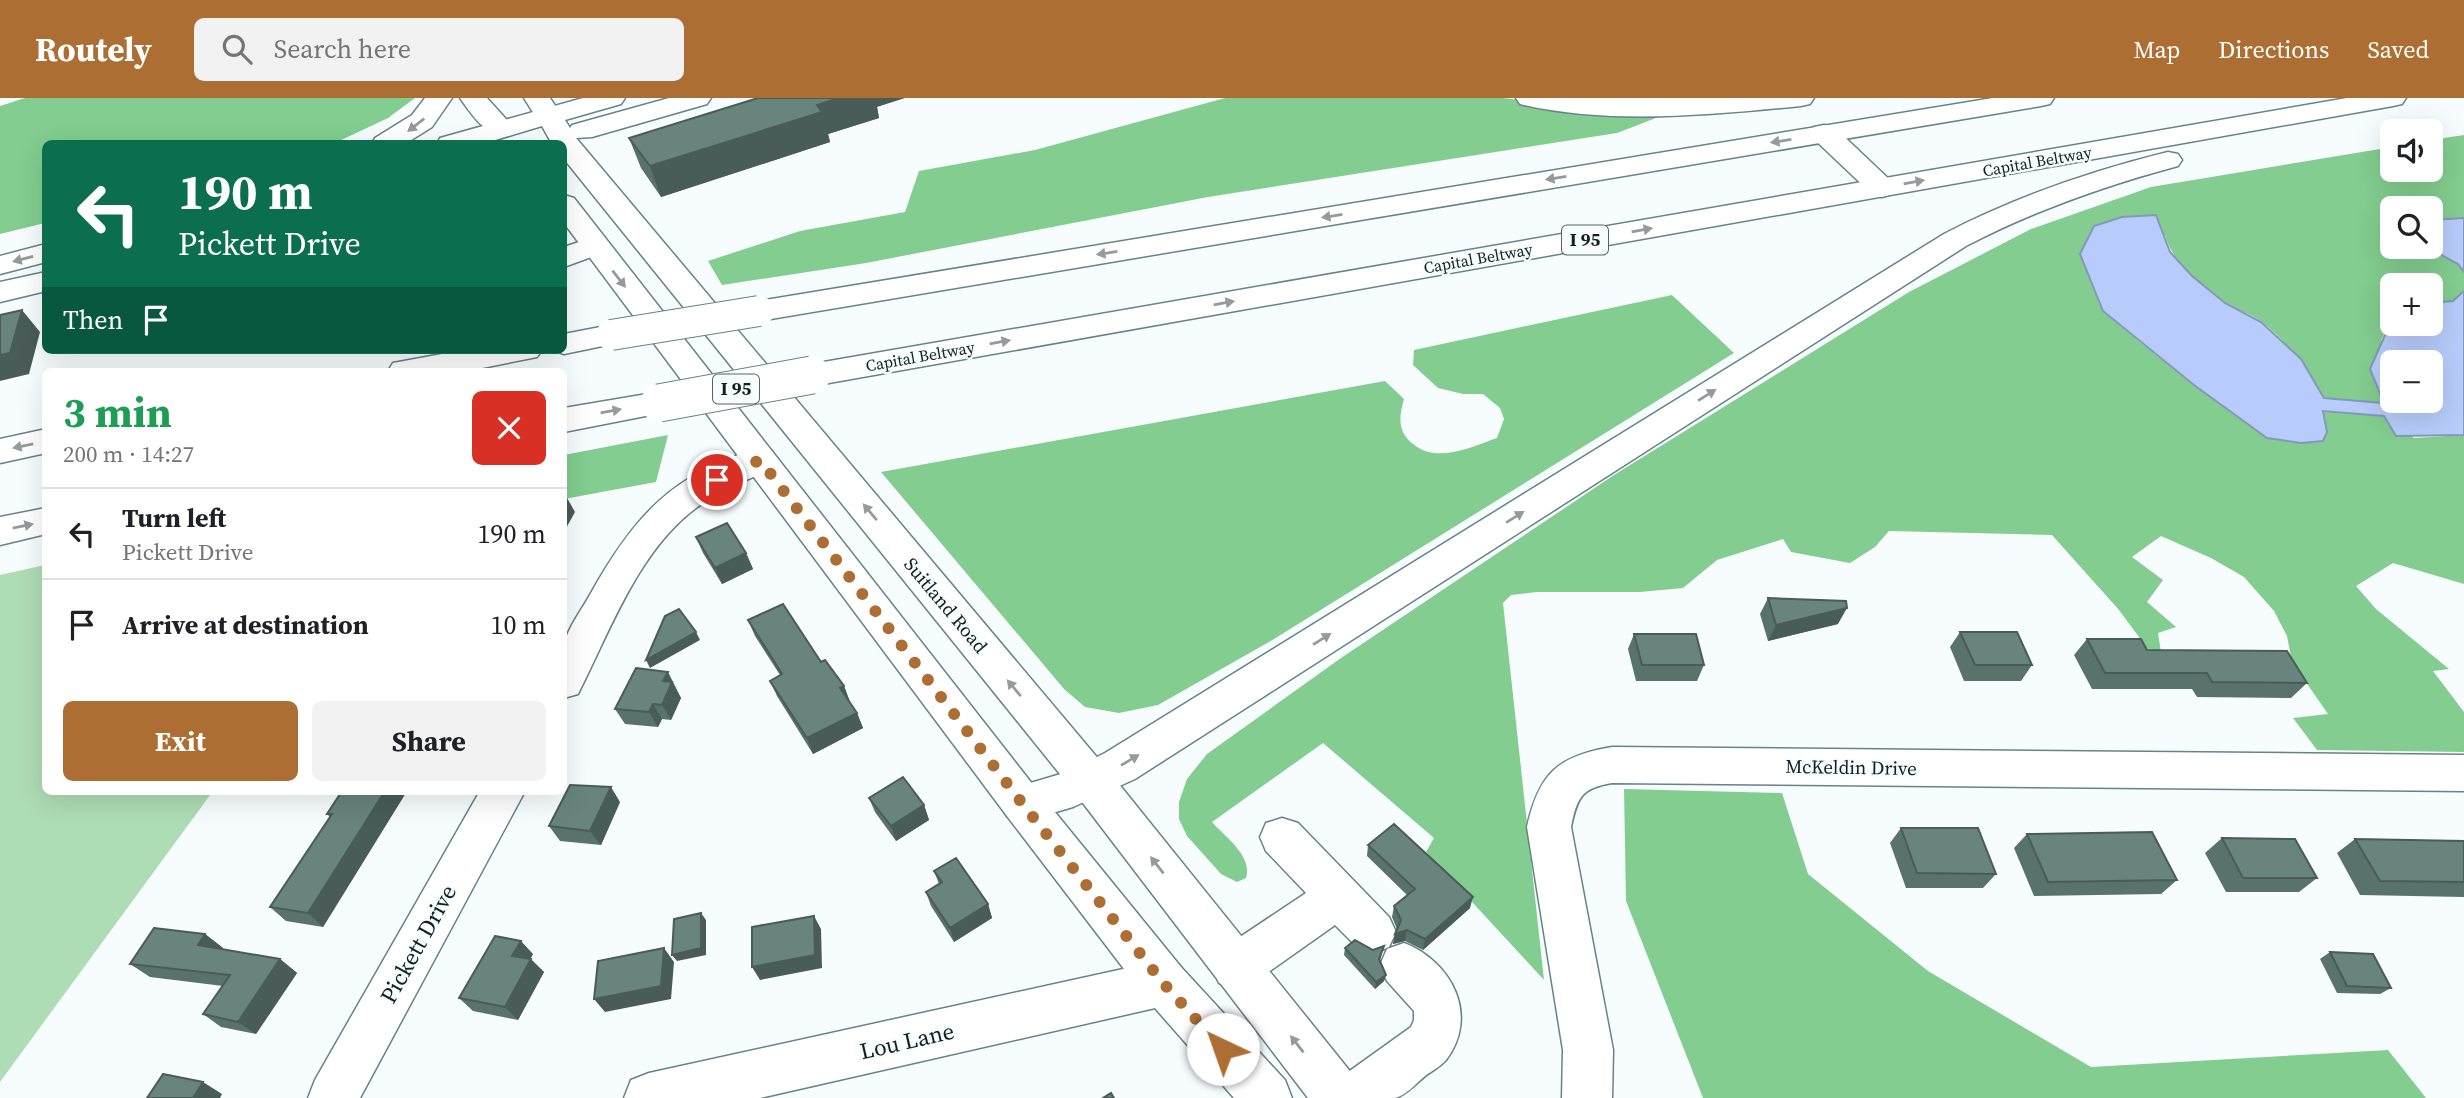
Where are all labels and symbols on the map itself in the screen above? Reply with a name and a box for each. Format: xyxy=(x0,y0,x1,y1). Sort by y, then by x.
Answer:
one-way arrow xyxy=(407,117,425,131)
one-way arrow xyxy=(1769,136,1791,147)
street label: Capital Beltway xyxy=(1981,140,2094,181)
one-way arrow xyxy=(1545,173,1567,184)
one-way arrow xyxy=(1903,176,1925,187)
one-way arrow xyxy=(1321,211,1343,222)
one-way arrow xyxy=(1631,224,1653,235)
road number: I 95 xyxy=(1562,225,1608,254)
street label: Capital Beltway xyxy=(1422,237,1535,278)
one-way arrow xyxy=(1096,248,1118,259)
one-way arrow xyxy=(12,254,34,265)
one-way arrow xyxy=(612,269,627,287)
one-way arrow xyxy=(1214,297,1236,308)
street label: Capital Beltway xyxy=(864,335,977,376)
one-way arrow xyxy=(989,336,1011,347)
road number: I 95 xyxy=(713,374,759,404)
one-way arrow xyxy=(1697,389,1717,402)
one-way arrow xyxy=(600,405,622,416)
one-way arrow xyxy=(12,440,34,451)
pin xyxy=(687,450,747,510)
one-way arrow xyxy=(862,503,877,521)
one-way arrow xyxy=(1505,510,1524,523)
one-way arrow xyxy=(12,520,34,531)
street label: Suitland Road xyxy=(898,552,994,658)
one-way arrow xyxy=(1313,632,1332,645)
one-way arrow xyxy=(1007,679,1022,696)
one-way arrow xyxy=(1121,753,1140,766)
street label: McKeldin Drive xyxy=(1785,753,1917,781)
one-way arrow xyxy=(1150,856,1164,874)
street label: Pickett Drive xyxy=(372,879,464,1009)
position arrow xyxy=(1186,1012,1260,1086)
street label: Lou Lane xyxy=(857,1015,957,1067)
one-way arrow xyxy=(1289,1036,1304,1054)

